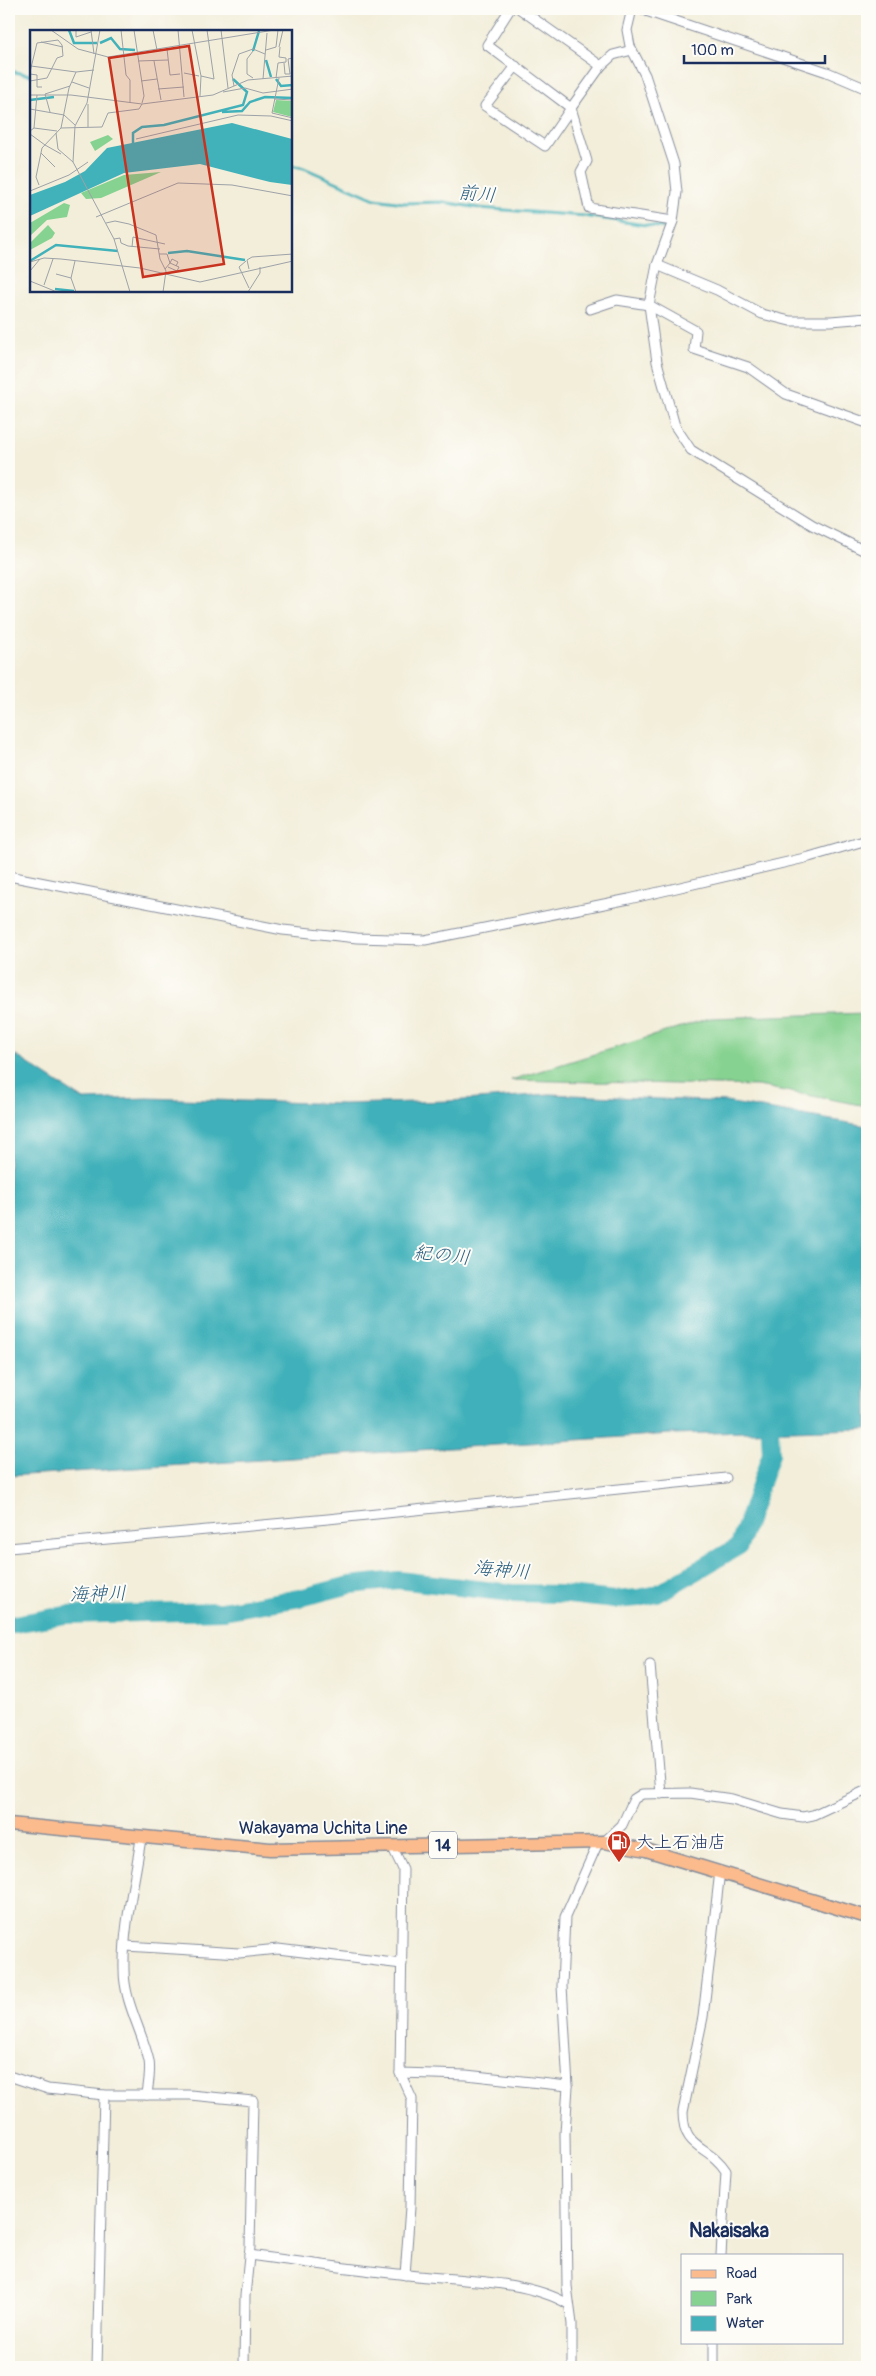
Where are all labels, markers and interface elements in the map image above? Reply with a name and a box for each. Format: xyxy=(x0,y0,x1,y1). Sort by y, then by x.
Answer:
inset map xyxy=(30,30,292,292)
scale bar xyxy=(684,32,825,64)
text: 100 m xyxy=(691,41,734,60)
water label: 前川 xyxy=(457,180,497,208)
water label: 紀の川 xyxy=(412,1240,472,1270)
water label: 海神川 xyxy=(472,1556,531,1584)
water label: 海神川 xyxy=(69,1581,127,1607)
street label: Wakayama Uchita Line xyxy=(239,1817,407,1840)
fuel station icon: 大上石油店 xyxy=(606,1829,632,1863)
place label: 大上石油店 xyxy=(636,1831,726,1854)
road number: 14 xyxy=(429,1832,457,1858)
district label: Nakaisaka xyxy=(689,2218,769,2243)
legend xyxy=(681,2254,844,2344)
text: Road xyxy=(726,2264,757,2283)
text: Park xyxy=(726,2290,753,2309)
text: Water xyxy=(726,2314,765,2333)

